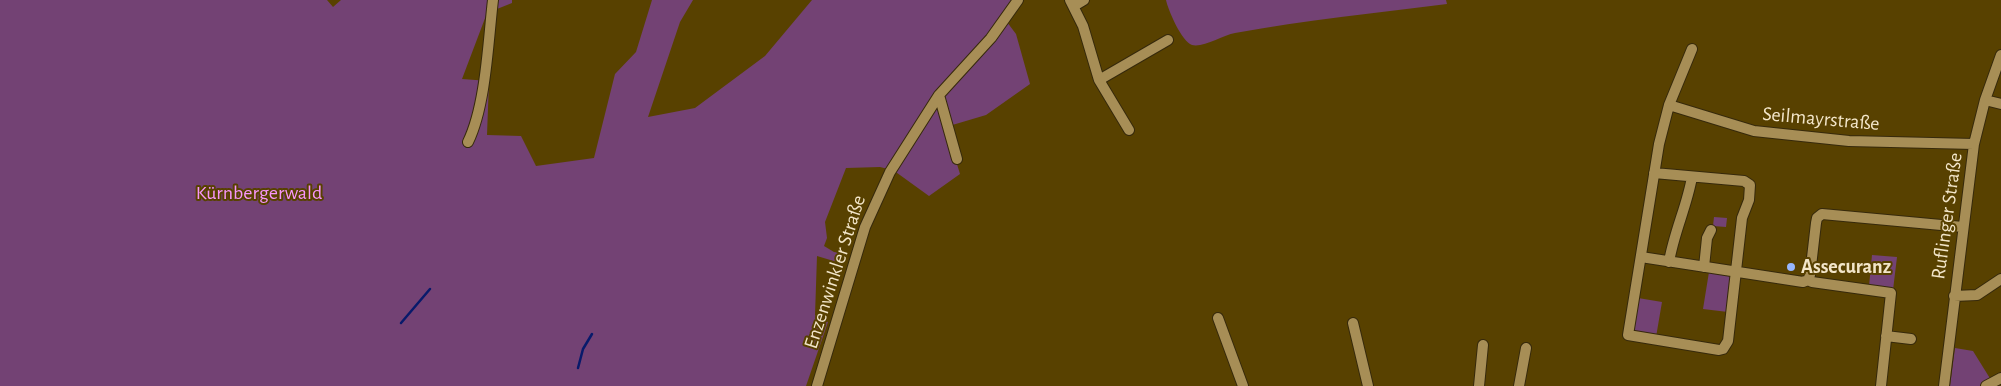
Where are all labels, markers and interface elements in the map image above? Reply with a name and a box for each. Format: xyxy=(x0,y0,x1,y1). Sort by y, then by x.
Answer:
street label: Seilmayrstraße xyxy=(1761,102,1881,136)
street label: Ruflinger Straße xyxy=(1926,151,1968,281)
park label: Kürnbergerwald xyxy=(196,181,322,205)
street label: Enzenwinkler Straße xyxy=(799,192,871,352)
place label: Assecuranz xyxy=(1801,255,1891,279)
marker: Assecuranz xyxy=(1785,261,1797,273)

